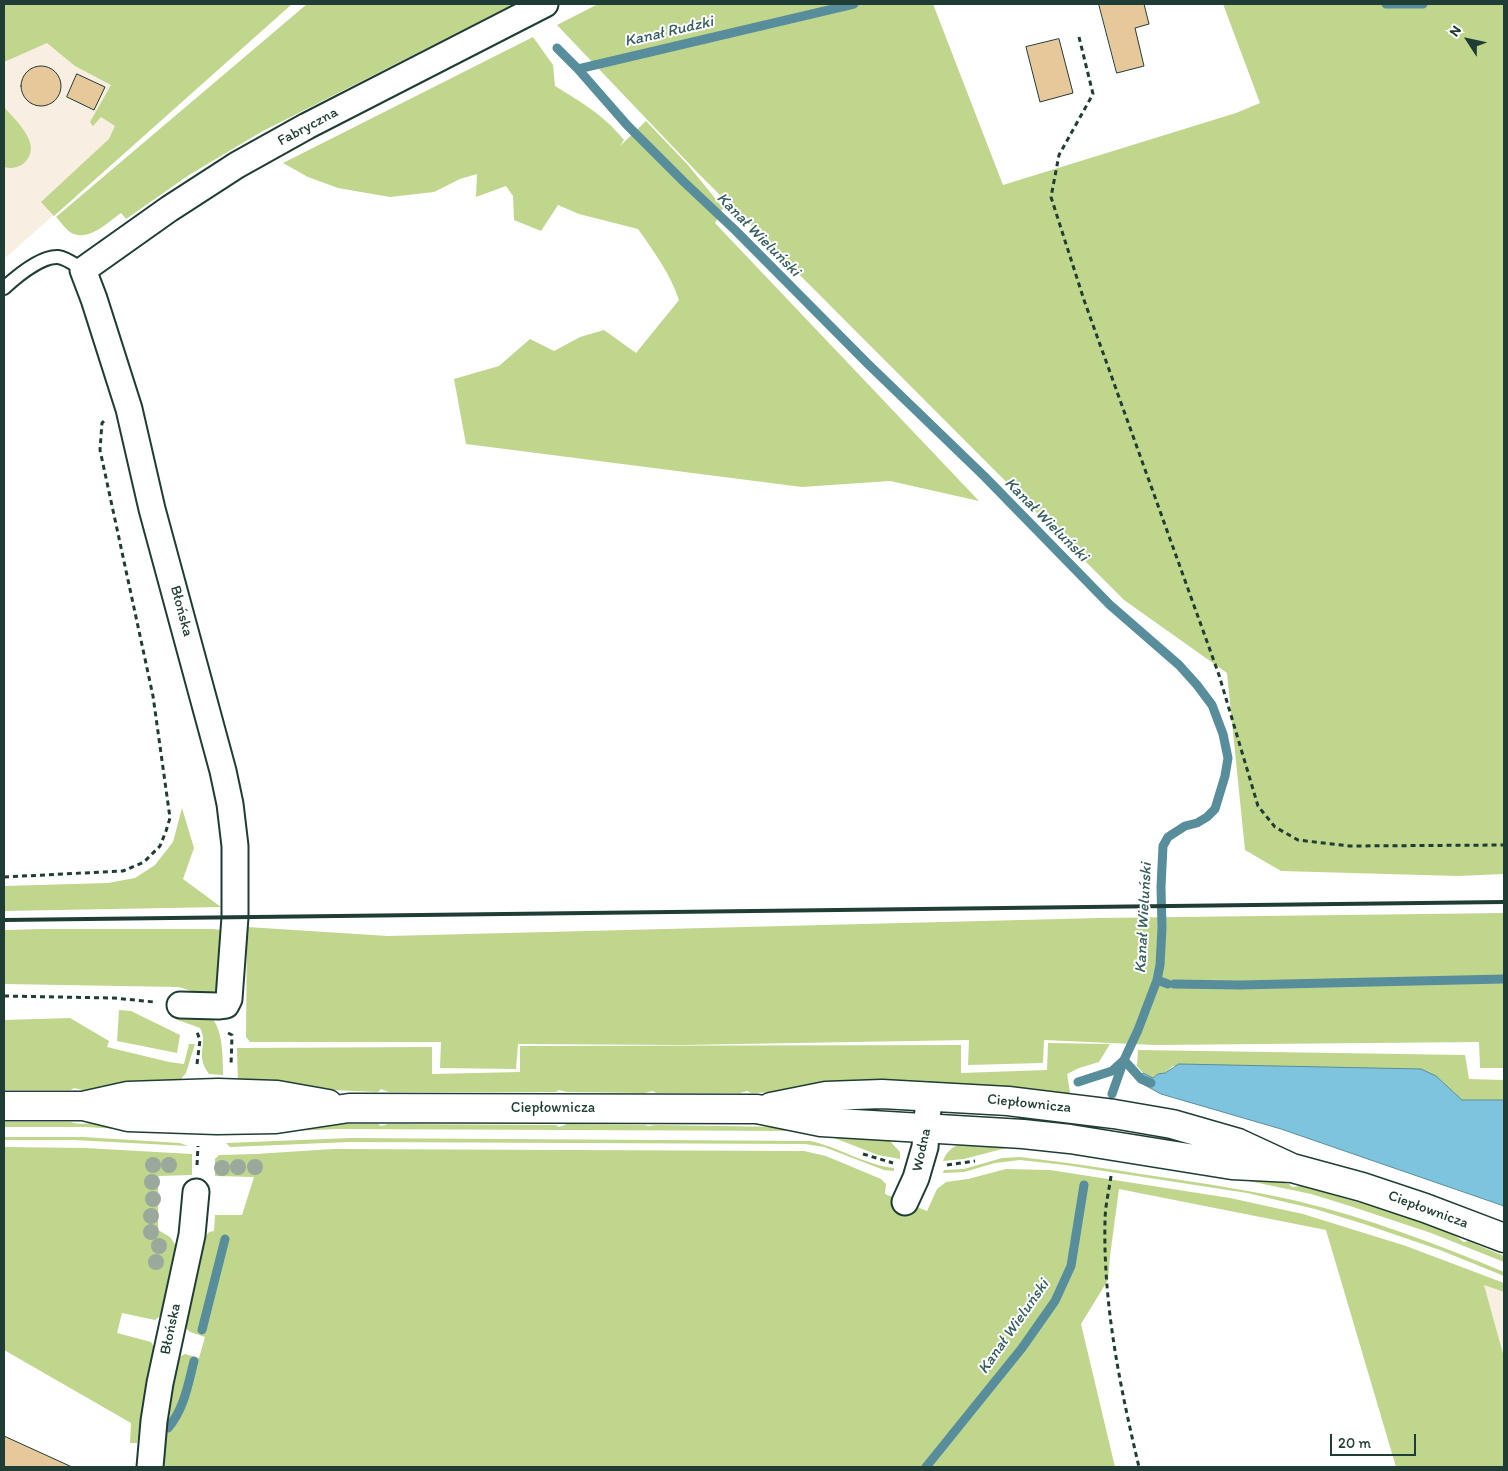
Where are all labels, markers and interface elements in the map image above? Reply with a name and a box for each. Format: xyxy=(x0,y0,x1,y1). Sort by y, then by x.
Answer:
water label: Kanał Rudzki xyxy=(623,12,715,52)
north arrow xyxy=(1443,15,1493,65)
text: N xyxy=(1446,22,1465,40)
street label: Fabryczna xyxy=(275,104,341,150)
water label: Kanał Wieluński xyxy=(712,189,804,281)
water label: Kanał Wieluński xyxy=(1000,474,1092,566)
street label: Błońska xyxy=(166,584,196,638)
water label: Kanał Wieluński xyxy=(1132,862,1156,974)
street label: Ciepłownicza xyxy=(986,1091,1072,1117)
street label: Ciepłownicza xyxy=(511,1099,595,1117)
street label: Wodna xyxy=(909,1127,935,1173)
street label: Ciepłownicza xyxy=(1385,1187,1471,1233)
water label: Kanał Wieluński xyxy=(974,1276,1054,1378)
street label: Błońska xyxy=(157,1302,185,1356)
scale bar xyxy=(1333,1424,1419,1456)
text: 20 m xyxy=(1338,1434,1371,1452)

